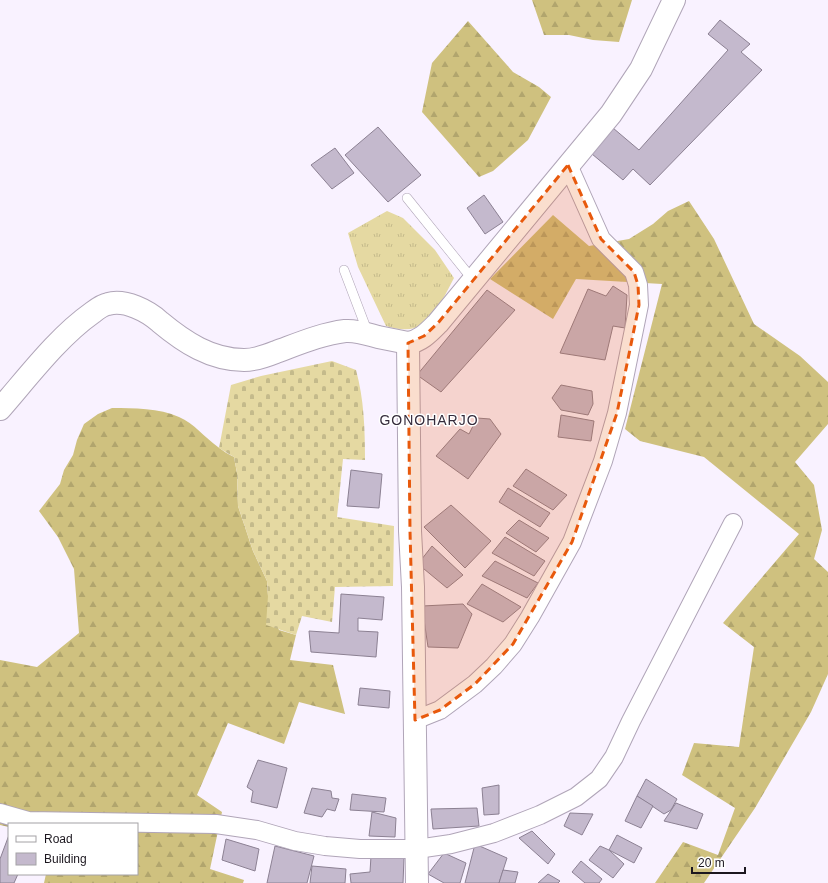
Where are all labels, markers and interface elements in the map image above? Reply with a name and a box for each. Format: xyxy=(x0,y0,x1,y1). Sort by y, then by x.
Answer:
district label: GONOHARJO xyxy=(379,412,479,428)
legend xyxy=(8,823,138,875)
text: Road xyxy=(44,832,73,846)
scale bar xyxy=(692,849,745,875)
text: Building xyxy=(44,852,87,866)
text: 20 m xyxy=(698,856,725,870)

